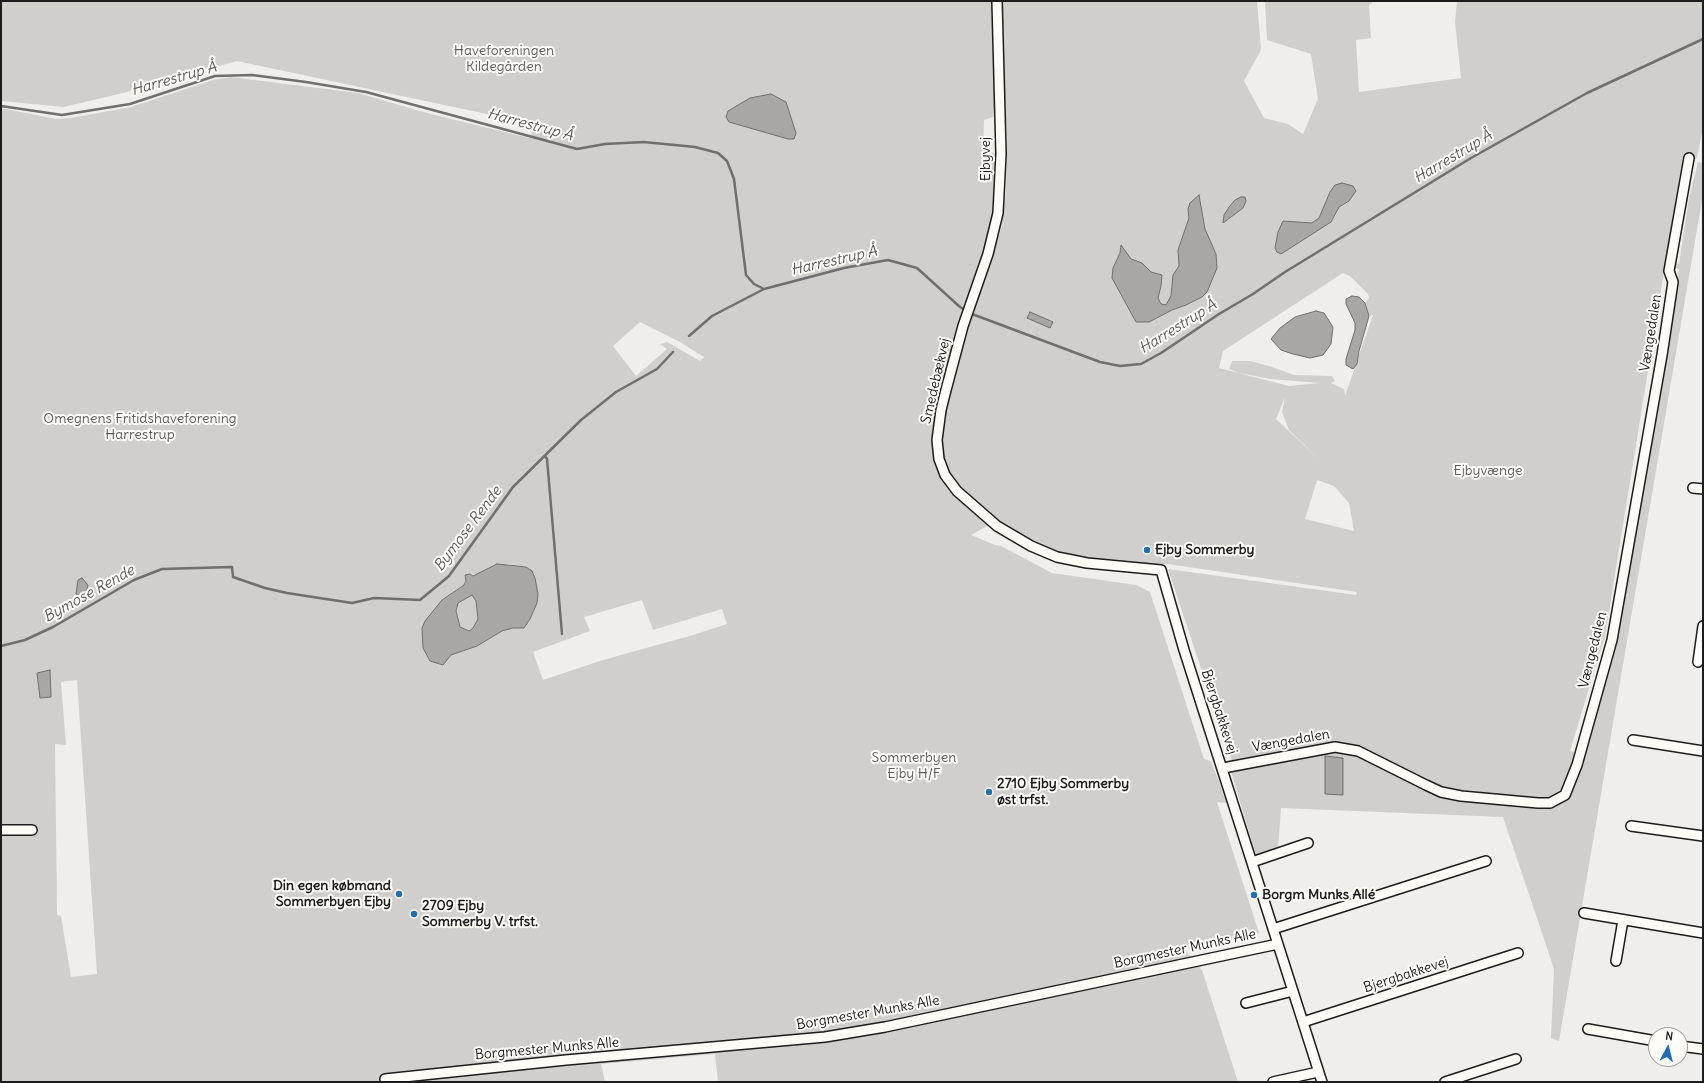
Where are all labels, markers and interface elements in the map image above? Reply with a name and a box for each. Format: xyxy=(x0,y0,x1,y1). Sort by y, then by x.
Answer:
park label: Haveforeningen Kildegården xyxy=(454,43,554,76)
water label: Harrestrup Å xyxy=(129,58,219,100)
water label: Harrestrup Å xyxy=(485,105,575,145)
water label: Harrestrup Å xyxy=(1411,127,1495,187)
street label: Ejbyvej xyxy=(978,137,994,181)
water label: Harrestrup Å xyxy=(789,242,879,280)
street label: Vængedalen xyxy=(1637,293,1665,373)
water label: Harrestrup Å xyxy=(1136,296,1220,358)
street label: Smedebækvej xyxy=(918,337,954,425)
park label: Omegnens Fritidshaveforening Harrestrup xyxy=(43,411,237,444)
park label: Ejbyvænge xyxy=(1453,463,1523,479)
water label: Bymose Rende xyxy=(430,483,506,575)
place label: Ejby Sommerby xyxy=(1155,542,1255,558)
marker: Ejby Sommerby xyxy=(1142,545,1152,555)
water label: Bymose Rende xyxy=(40,562,138,626)
street label: Vængedalen xyxy=(1575,610,1611,690)
street label: Bjergbakkevej xyxy=(1197,668,1241,756)
street label: Vængedalen xyxy=(1251,726,1331,756)
park label: Sommerbyen Ejby H/F xyxy=(872,750,956,782)
place label: 2710 Ejby Sommerby øst trfst. xyxy=(997,776,1129,808)
marker: 2710 Ejby Sommerby øst trfst. xyxy=(984,787,994,797)
place label: Din egen købmand Sommerbyen Ejby xyxy=(273,878,391,910)
place label: Borgm Munks Allé xyxy=(1262,887,1375,903)
marker: Din egen købmand Sommerbyen Ejby xyxy=(394,889,404,899)
marker: Borgm Munks Allé xyxy=(1249,890,1259,900)
place label: 2709 Ejby Sommerby V. trfst. xyxy=(422,898,538,930)
marker: 2709 Ejby Sommerby V. trfst. xyxy=(409,909,419,919)
street label: Borgmester Munks Alle xyxy=(1112,926,1258,972)
street label: Bjergbakkevej xyxy=(1362,953,1450,997)
street label: Borgmester Munks Alle xyxy=(795,992,941,1034)
north arrow xyxy=(1648,1027,1688,1067)
text: N xyxy=(1665,1029,1674,1043)
street label: Borgmester Munks Alle xyxy=(474,1034,620,1064)

